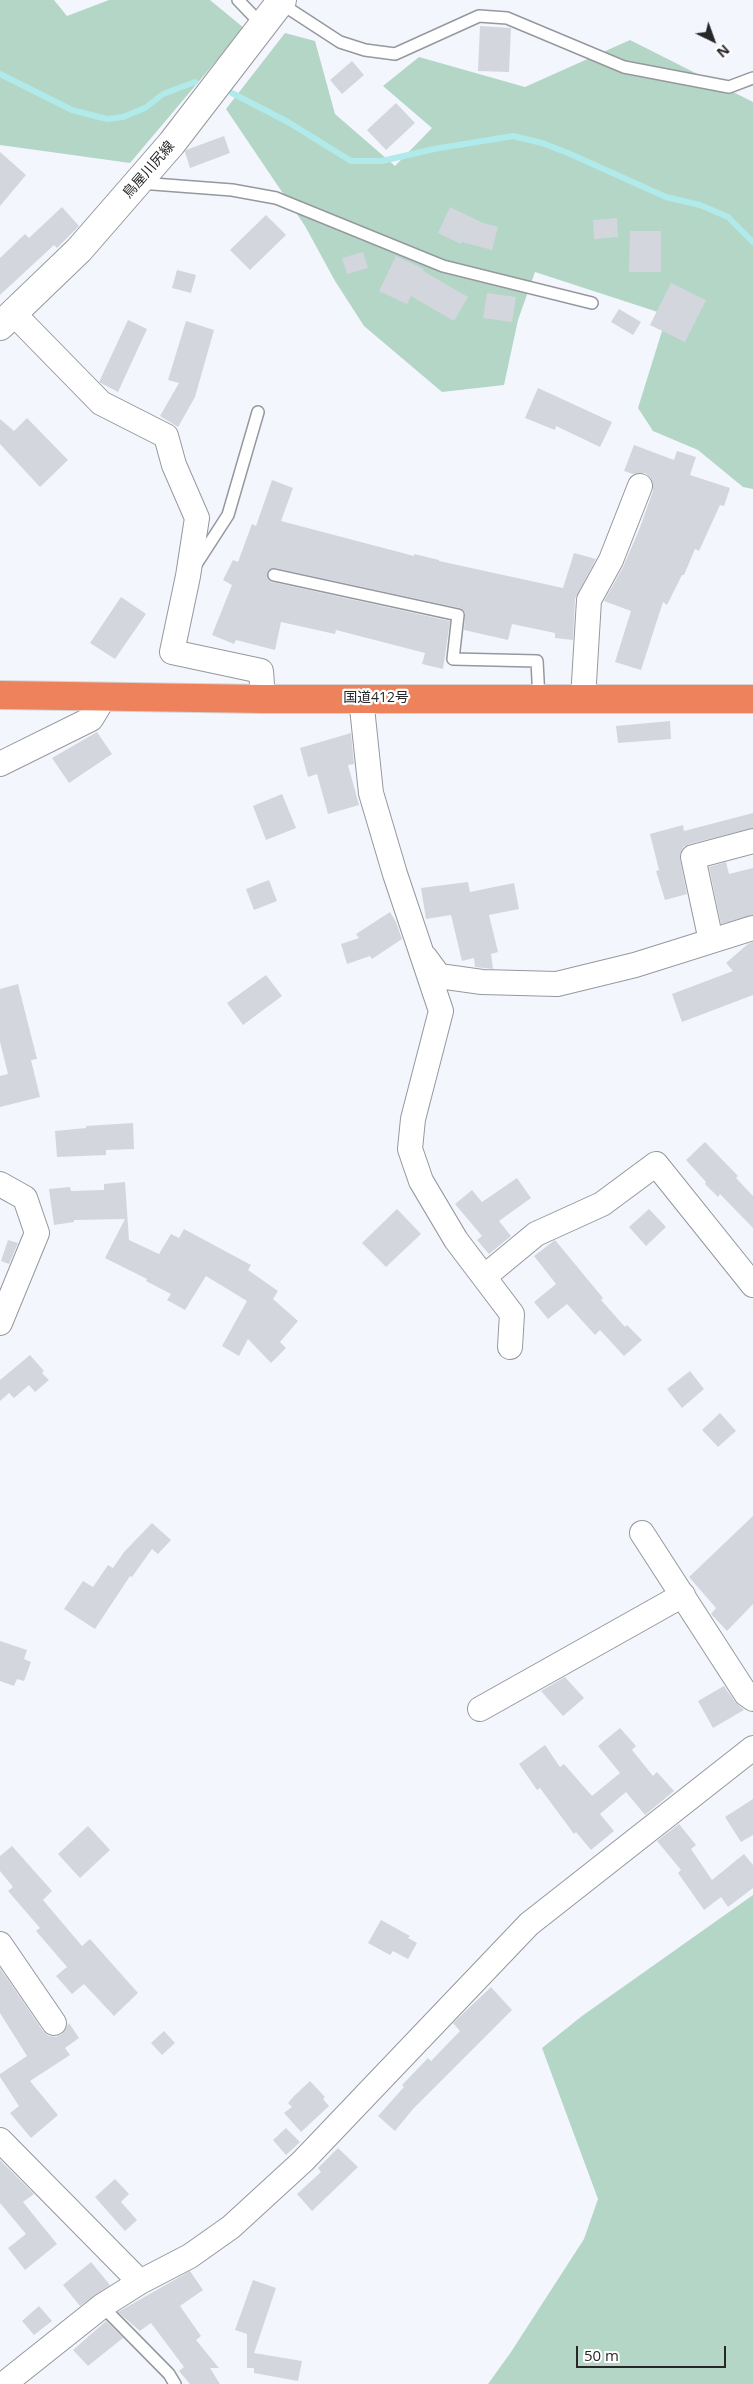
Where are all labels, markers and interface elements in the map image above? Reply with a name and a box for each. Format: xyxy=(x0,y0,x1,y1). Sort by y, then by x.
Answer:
north arrow xyxy=(688,15,738,65)
text: N xyxy=(713,41,734,62)
street label: 鳥屋川尻線 xyxy=(120,138,178,202)
street label: 国道412号 xyxy=(343,690,409,706)
scale bar xyxy=(578,2336,728,2368)
text: 50 m xyxy=(584,2345,619,2365)

